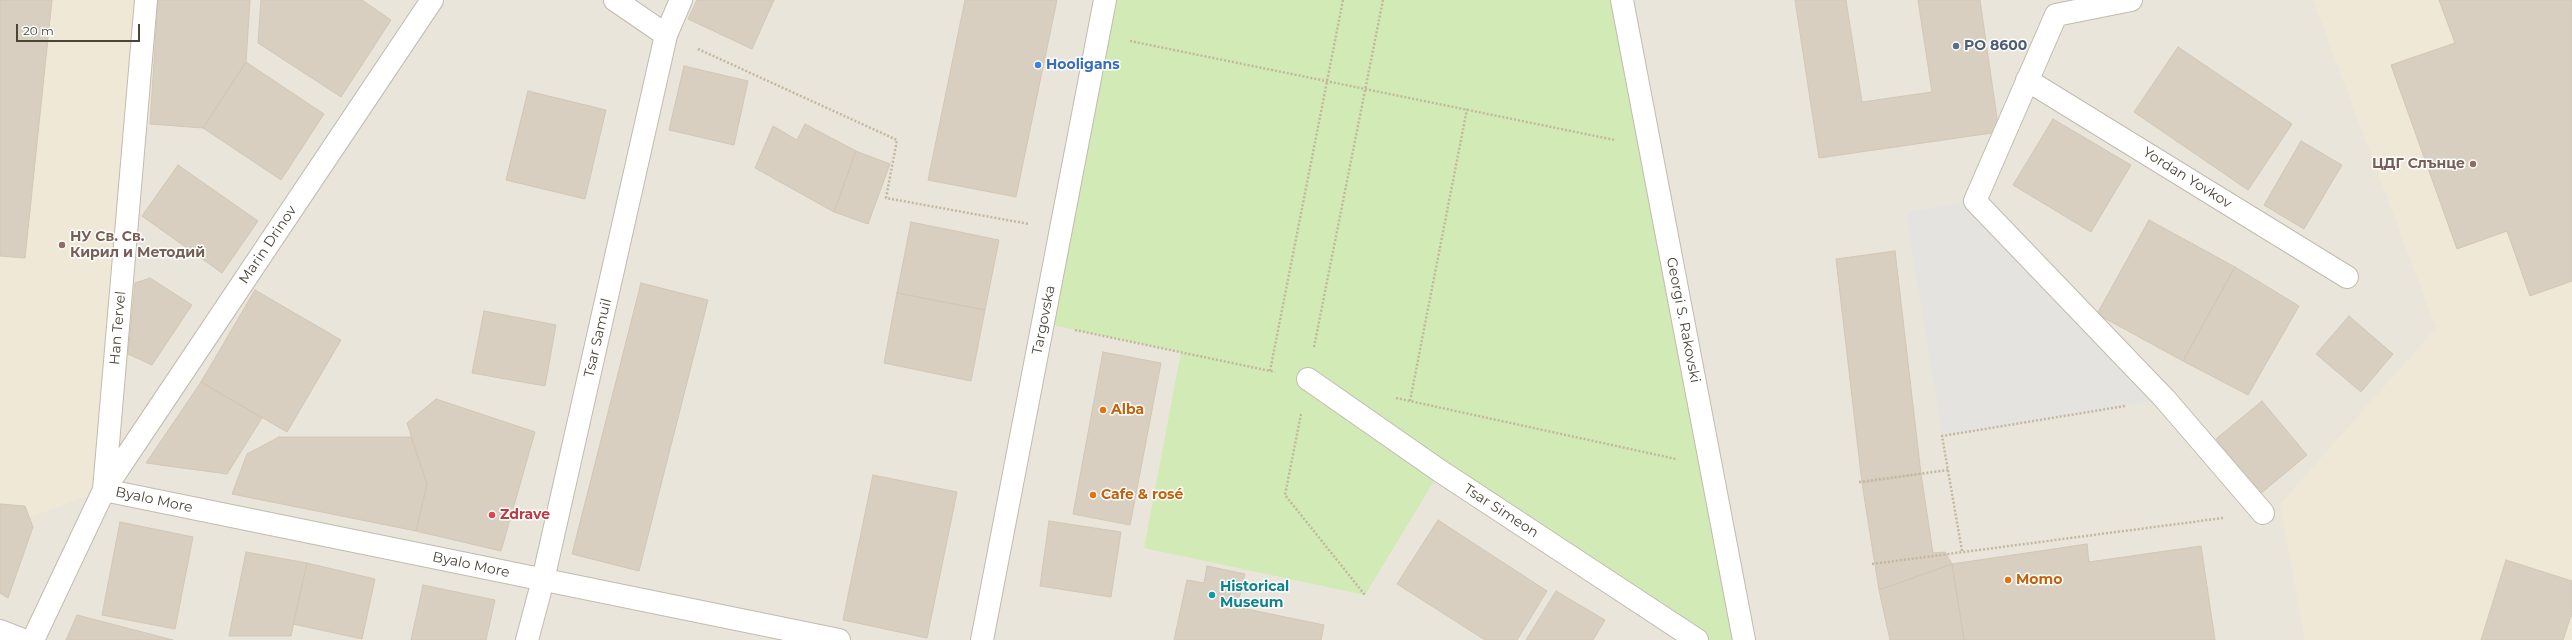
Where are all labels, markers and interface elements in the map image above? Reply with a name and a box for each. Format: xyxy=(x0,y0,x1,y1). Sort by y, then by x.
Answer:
scale bar xyxy=(18,16,142,42)
text: 20 m xyxy=(23,23,54,38)
place label: PO 8600 xyxy=(1964,38,2027,54)
marker: PO 8600 xyxy=(1951,41,1961,51)
place label: Hooligans xyxy=(1046,57,1120,73)
marker: Hooligans xyxy=(1033,60,1043,70)
street label: Yordan Yovkov xyxy=(2139,144,2235,212)
place label: ЦДГ Слънце xyxy=(2372,156,2465,172)
marker: ЦДГ Слънце xyxy=(2468,159,2478,169)
street label: Marin Drinov xyxy=(236,203,300,287)
place label: НУ Св. Св. Кирил и Методий xyxy=(70,229,205,262)
marker: НУ Св. Св. Кирил и Методий xyxy=(57,240,67,250)
street label: Georgi S. Rakovski xyxy=(1663,256,1703,384)
street label: Targovska xyxy=(1029,284,1059,356)
street label: Han Tervel xyxy=(106,290,130,366)
street label: Tsar Samuil xyxy=(581,297,615,379)
place label: Alba xyxy=(1111,402,1144,418)
marker: Alba xyxy=(1098,405,1108,415)
street label: Tsar Simeon xyxy=(1460,481,1542,541)
street label: Byalo More xyxy=(114,484,194,516)
place label: Cafe & rosé xyxy=(1101,487,1183,503)
marker: Cafe & rosé xyxy=(1088,490,1098,500)
place label: Zdrave xyxy=(500,507,550,523)
marker: Zdrave xyxy=(487,510,497,520)
street label: Byalo More xyxy=(431,549,511,581)
place label: Momo xyxy=(2016,572,2062,588)
marker: Momo xyxy=(2003,575,2013,585)
place label: Historical Museum xyxy=(1220,579,1289,612)
marker: Historical Museum xyxy=(1207,590,1217,600)

